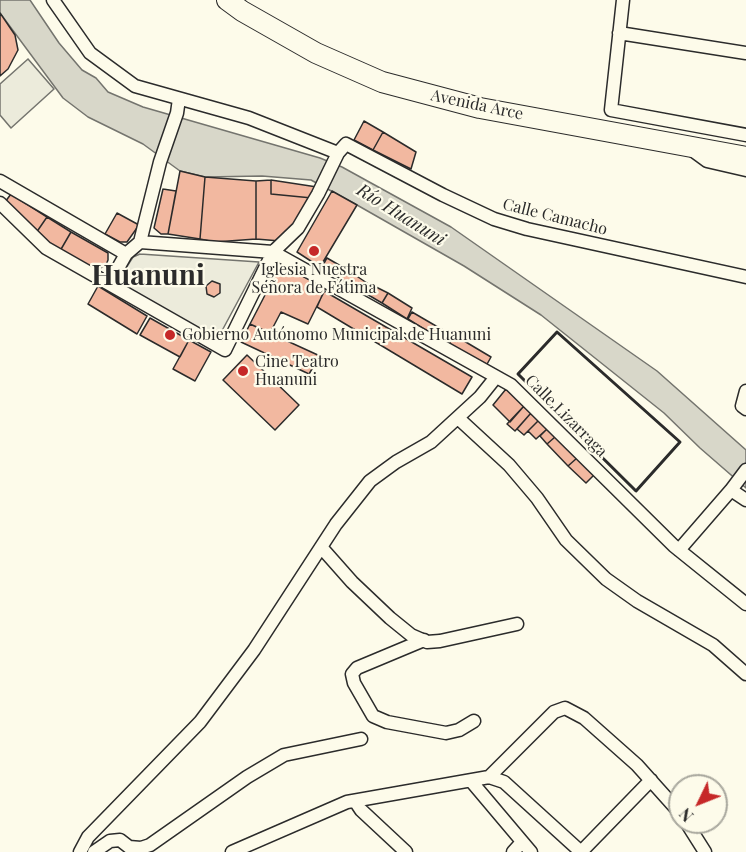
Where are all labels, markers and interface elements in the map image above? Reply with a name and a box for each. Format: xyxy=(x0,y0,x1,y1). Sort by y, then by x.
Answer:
street label: Avenida Arce xyxy=(429,86,525,124)
water label: Río Huanuni xyxy=(353,179,449,251)
street label: Calle Camacho xyxy=(501,195,609,239)
marker: Iglesia Nuestra Señora de Fátima xyxy=(307,244,321,258)
district label: Huanuni xyxy=(91,259,205,293)
place label: Iglesia Nuestra Señora de Fátima xyxy=(252,260,376,298)
place label: Gobierno Autónomo Municipal de Huanuni xyxy=(182,325,491,345)
marker: Gobierno Autónomo Municipal de Huanuni xyxy=(163,328,177,342)
place label: Cine Teatro Huanuni xyxy=(255,352,339,390)
marker: Cine Teatro Huanuni xyxy=(236,364,250,378)
street label: Calle Lizarraga xyxy=(521,371,611,461)
north arrow xyxy=(668,774,728,834)
text: N xyxy=(674,804,698,827)

